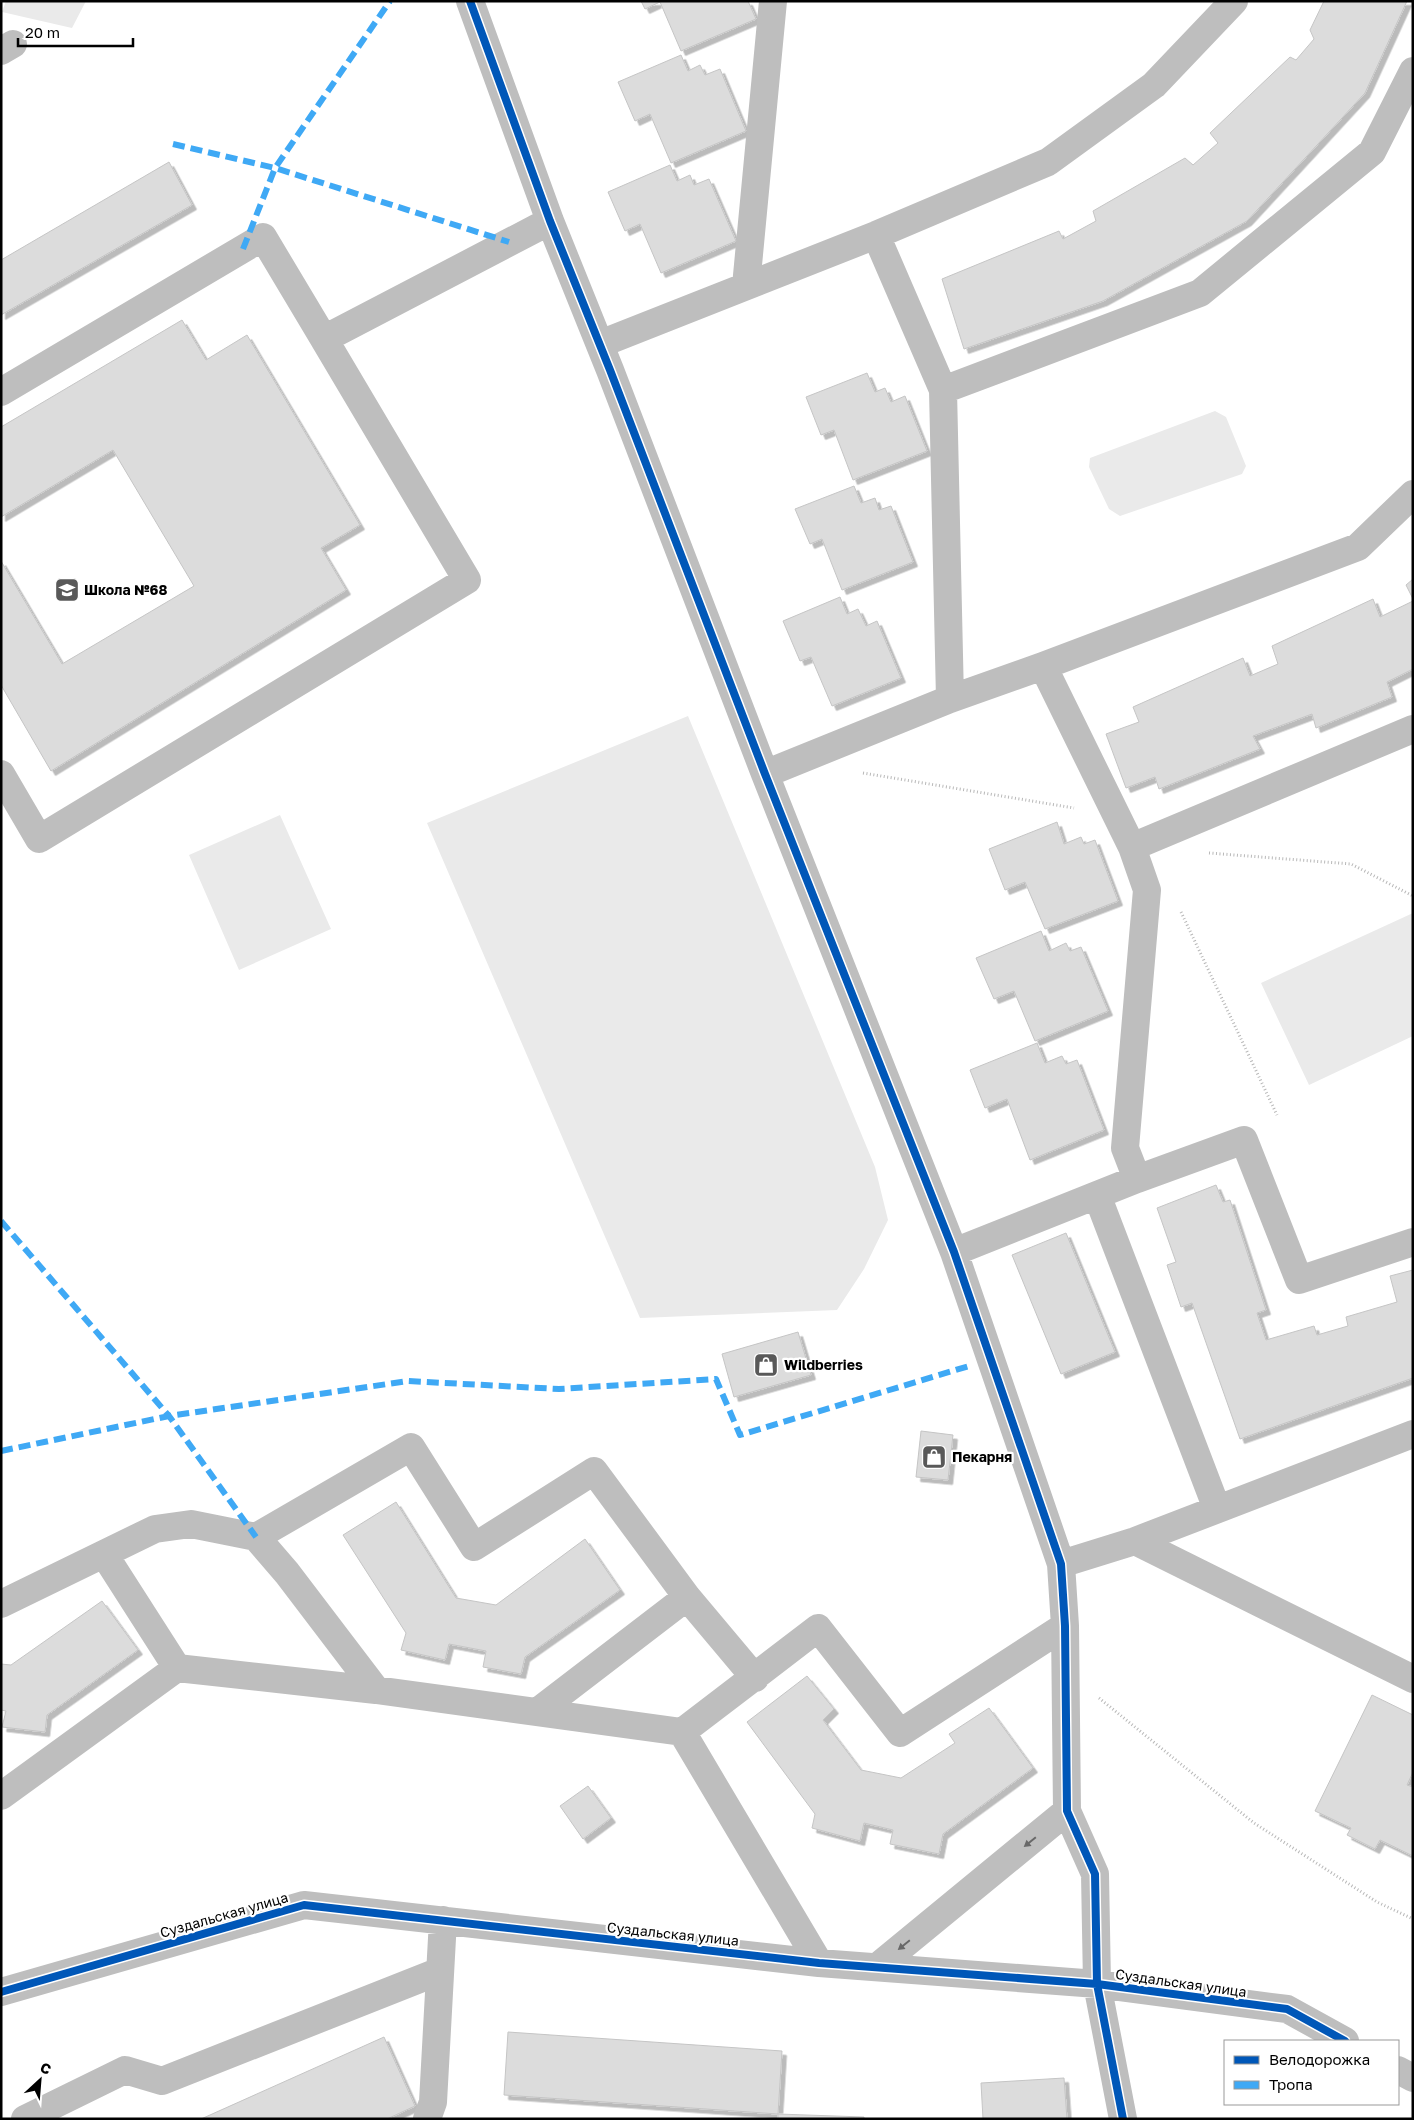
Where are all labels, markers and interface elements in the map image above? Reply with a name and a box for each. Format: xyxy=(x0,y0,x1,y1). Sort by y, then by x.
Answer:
scale bar xyxy=(18,15,132,47)
text: 20 m xyxy=(25,23,60,41)
school or university icon: Школа №68 xyxy=(54,577,80,603)
place label: Школа №68 xyxy=(84,581,167,598)
shop icon: Wildberries xyxy=(753,1352,779,1378)
place label: Wildberries xyxy=(784,1356,863,1373)
shop icon: Пекарня xyxy=(921,1444,947,1470)
place label: Пекарня xyxy=(952,1448,1012,1465)
one-way arrow xyxy=(1024,1836,1036,1848)
street label: Суздальская улица xyxy=(158,1888,290,1941)
street label: Суздальская улица xyxy=(606,1918,740,1949)
one-way arrow xyxy=(898,1940,911,1951)
street label: Суздальская улица xyxy=(1114,1965,1248,2000)
legend xyxy=(1224,2040,1399,2105)
text: Велодорожка xyxy=(1269,2050,1370,2068)
north arrow xyxy=(15,2055,65,2105)
text: С xyxy=(38,2058,54,2078)
text: Тропа xyxy=(1269,2075,1313,2093)

